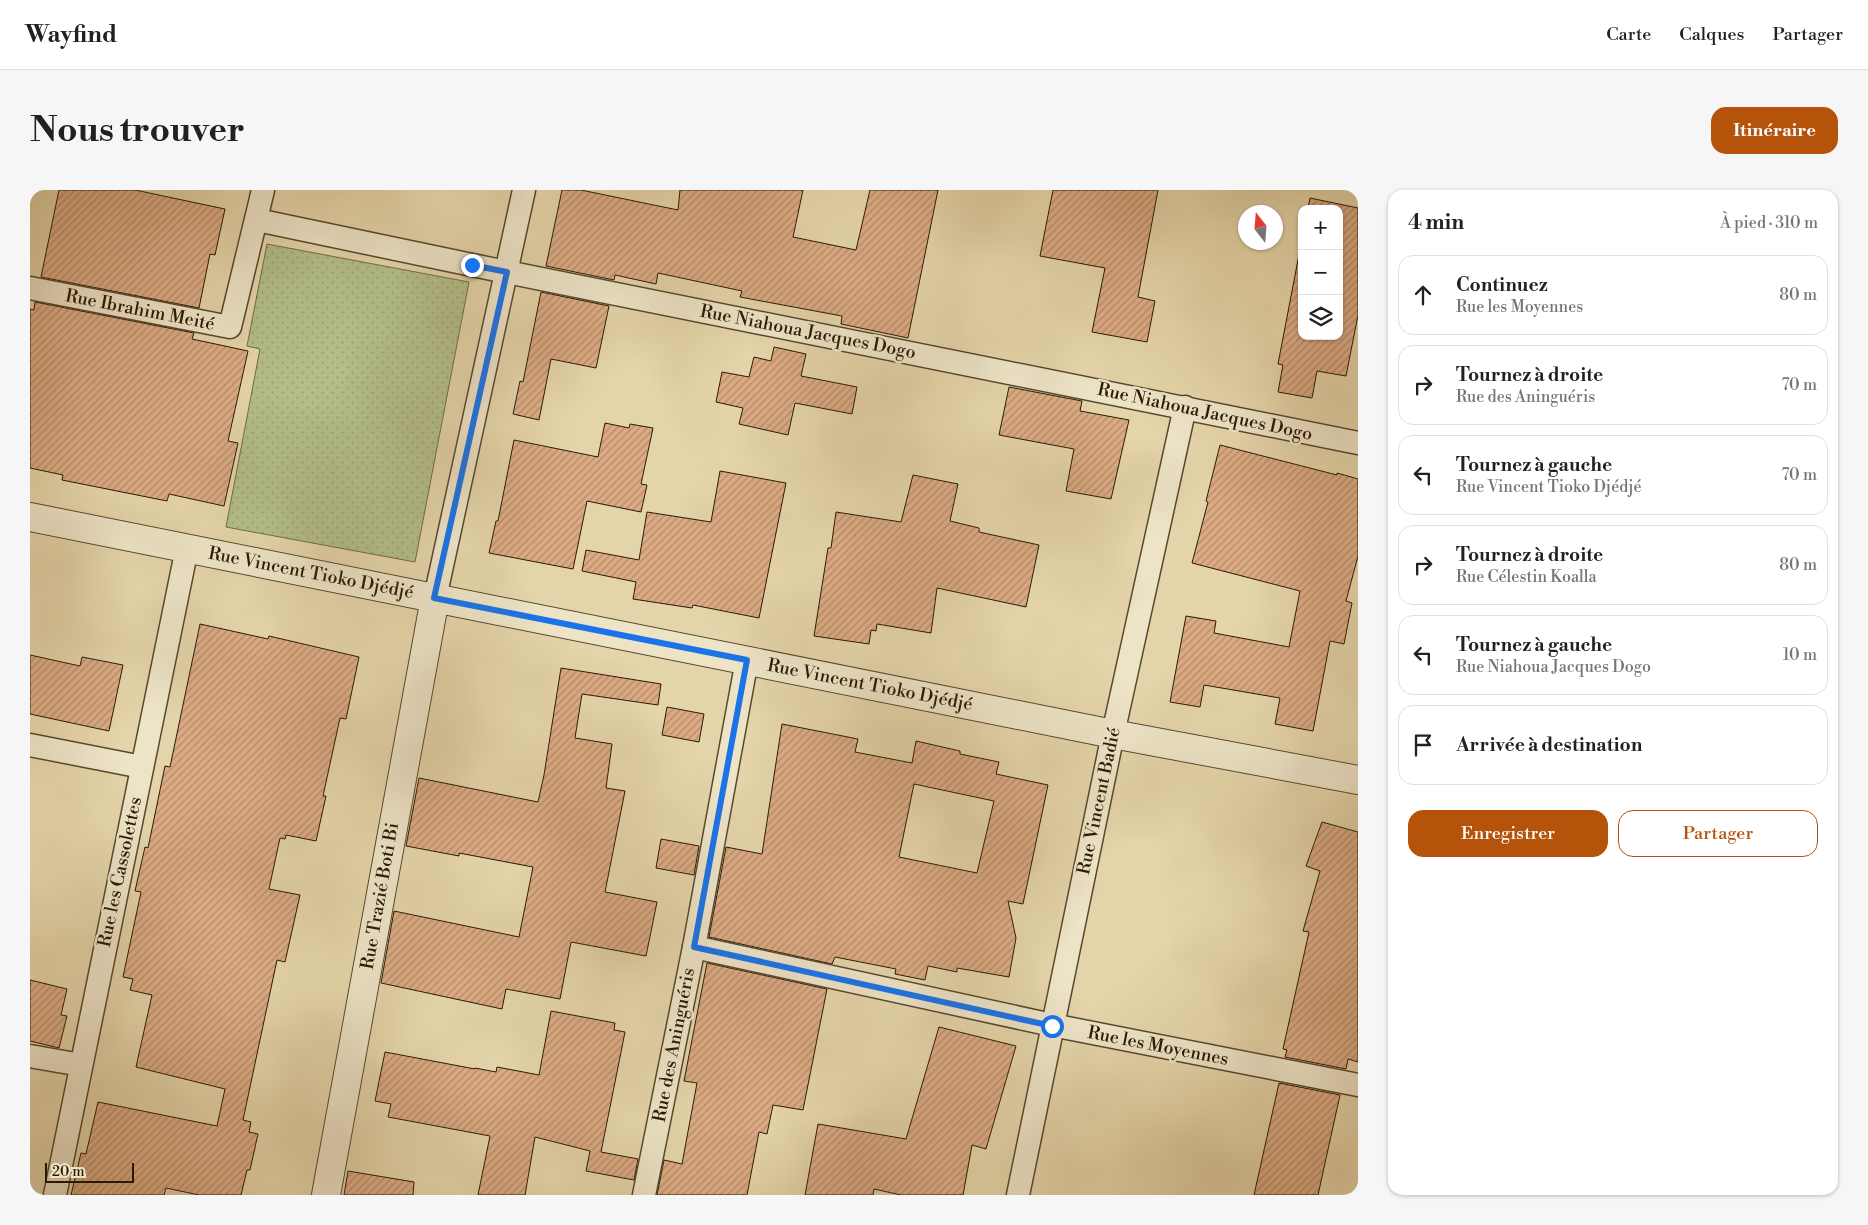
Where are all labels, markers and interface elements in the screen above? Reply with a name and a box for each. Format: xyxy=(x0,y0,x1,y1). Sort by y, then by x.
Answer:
text: Wayfind xyxy=(25,20,117,50)
text: Carte xyxy=(1606,23,1651,46)
text: Calques xyxy=(1679,23,1744,46)
text: Partager xyxy=(1772,23,1843,46)
button: Itinéraire xyxy=(1711,107,1838,154)
text: Nous trouver xyxy=(30,109,245,152)
north arrow xyxy=(1238,205,1283,250)
map controls xyxy=(1298,205,1343,340)
button: + xyxy=(1298,205,1343,250)
text: 4 min xyxy=(1408,210,1464,236)
text: À pied · 310 m xyxy=(1720,213,1818,233)
button: − xyxy=(1298,250,1343,295)
route end xyxy=(461,254,484,277)
text: Continuez xyxy=(1456,273,1548,297)
icon: ahead xyxy=(1409,281,1437,309)
street label: Rue Ibrahim Meité xyxy=(63,284,217,336)
text: 80 m xyxy=(1779,285,1817,305)
button: layers xyxy=(1298,295,1343,340)
text: Rue les Moyennes xyxy=(1456,297,1583,317)
street label: Rue Niahoua Jacques Dogo xyxy=(698,300,918,364)
text: Tournez à droite xyxy=(1456,363,1603,387)
icon: right xyxy=(1409,371,1437,399)
text: 70 m xyxy=(1781,375,1817,395)
street label: Rue Niahoua Jacques Dogo xyxy=(1095,378,1315,446)
text: Rue des Aninguéris xyxy=(1456,387,1595,407)
text: Tournez à gauche xyxy=(1456,453,1612,477)
icon: left xyxy=(1409,461,1437,489)
text: 70 m xyxy=(1781,465,1817,485)
text: Rue Vincent Tioko Djédjé xyxy=(1456,477,1642,497)
street label: Rue Vincent Tioko Djédjé xyxy=(206,542,416,604)
text: Tournez à droite xyxy=(1456,543,1603,567)
icon: right xyxy=(1409,551,1437,579)
text: 80 m xyxy=(1779,555,1817,575)
text: Rue Célestin Koalla xyxy=(1456,567,1597,587)
text: Tournez à gauche xyxy=(1456,633,1612,657)
icon: left xyxy=(1409,641,1437,669)
text: 10 m xyxy=(1783,645,1817,665)
street label: Rue Vincent Tioko Djédjé xyxy=(765,654,975,716)
text: Rue Niahoua Jacques Dogo xyxy=(1456,657,1651,677)
street label: Rue Vincent Badié xyxy=(1072,725,1126,877)
icon: arrive xyxy=(1409,731,1437,759)
text: Arrivée à destination xyxy=(1456,733,1642,757)
street label: Rue les Cassolettes xyxy=(93,795,147,949)
button: Enregistrer xyxy=(1408,810,1608,857)
button: Partager xyxy=(1618,810,1818,857)
street label: Rue Trazié Boti Bi xyxy=(356,821,404,971)
street label: Rue des Aninguéris xyxy=(648,966,700,1124)
route start xyxy=(1041,1015,1064,1038)
street label: Rue les Moyennes xyxy=(1086,1021,1231,1071)
scale bar xyxy=(45,1160,134,1183)
text: 20 m xyxy=(52,1163,84,1181)

